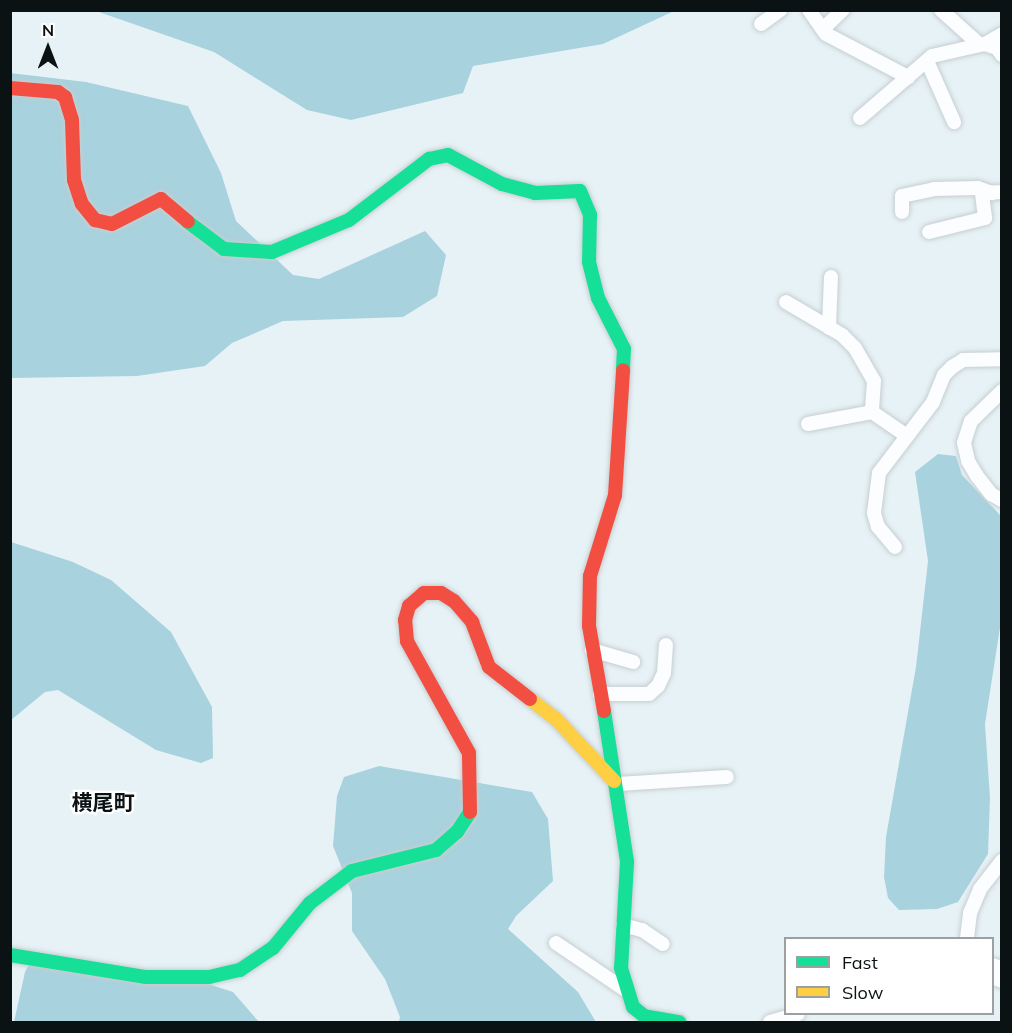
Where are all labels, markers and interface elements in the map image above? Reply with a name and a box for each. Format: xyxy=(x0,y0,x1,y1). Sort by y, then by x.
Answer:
north arrow xyxy=(18,18,78,78)
text: N xyxy=(42,20,54,40)
district label: 横尾町 xyxy=(72,789,134,815)
legend xyxy=(784,937,994,1015)
text: Fast xyxy=(842,951,878,974)
text: Slow xyxy=(842,981,883,1004)

